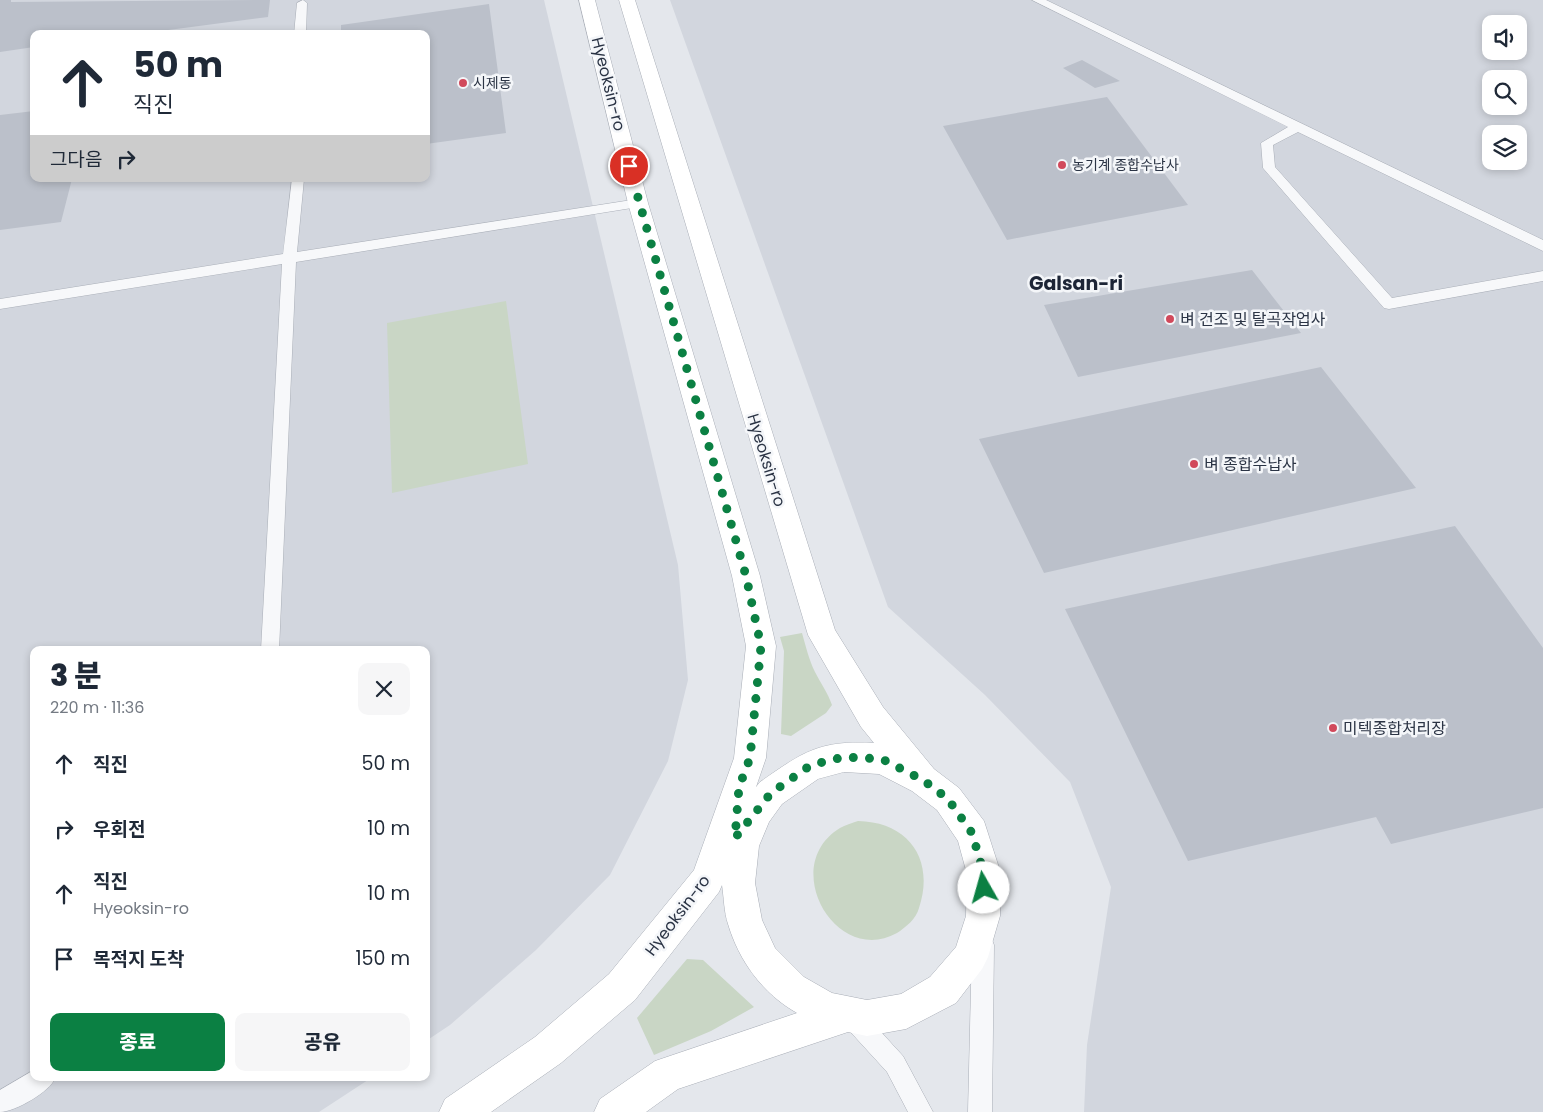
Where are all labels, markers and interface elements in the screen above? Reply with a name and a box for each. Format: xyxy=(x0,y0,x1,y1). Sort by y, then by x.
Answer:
map controls xyxy=(1482,15,1527,170)
button: sound xyxy=(1482,15,1527,60)
street label: Hyeoksin-ro xyxy=(586,35,631,133)
text: 50 m xyxy=(133,40,223,89)
icon: ahead xyxy=(50,50,115,115)
button: search xyxy=(1482,70,1527,115)
place label: 시제동 xyxy=(473,73,512,93)
marker: 시제동 xyxy=(457,77,469,89)
text: 직진 xyxy=(133,89,173,120)
button: layers xyxy=(1482,125,1527,170)
icon: right xyxy=(112,145,140,173)
pin xyxy=(608,145,650,187)
text: 그다음 xyxy=(50,146,102,173)
icon: arrive xyxy=(615,152,643,180)
place label: 농기계 종합수납사 xyxy=(1072,155,1179,175)
marker: 농기계 종합수납사 xyxy=(1056,159,1068,171)
district label: Galsan-ri xyxy=(1029,270,1123,297)
place label: 벼 건조 및 탈곡작업사 xyxy=(1180,308,1326,331)
marker: 벼 건조 및 탈곡작업사 xyxy=(1164,313,1176,325)
street label: Hyeoksin-ro xyxy=(741,411,792,509)
place label: 벼 종합수납사 xyxy=(1204,453,1297,476)
marker: 벼 종합수납사 xyxy=(1188,458,1200,470)
text: 3 분 xyxy=(50,654,102,697)
button: close xyxy=(358,663,410,715)
text: 220 m · 11:36 xyxy=(50,696,144,719)
place label: 미텍종합처리장 xyxy=(1343,717,1446,740)
marker: 미텍종합처리장 xyxy=(1327,722,1339,734)
icon: ahead xyxy=(50,750,78,778)
text: 50 m xyxy=(361,750,410,777)
text: 직진 xyxy=(93,751,128,778)
icon: right xyxy=(50,815,78,843)
text: 10 m xyxy=(367,815,410,842)
text: 우회전 xyxy=(93,816,145,843)
position arrow xyxy=(957,861,1009,913)
text: 직진 xyxy=(93,868,128,895)
street label: Hyeoksin-ro xyxy=(639,870,715,961)
icon: ahead xyxy=(50,880,78,908)
text: 10 m xyxy=(367,880,410,907)
text: Hyeoksin-ro xyxy=(93,897,189,920)
icon: arrive xyxy=(50,945,78,973)
text: 150 m xyxy=(355,945,410,972)
text: 목적지 도착 xyxy=(93,946,184,973)
button: 종료 xyxy=(50,1013,225,1071)
button: 공유 xyxy=(235,1013,410,1071)

